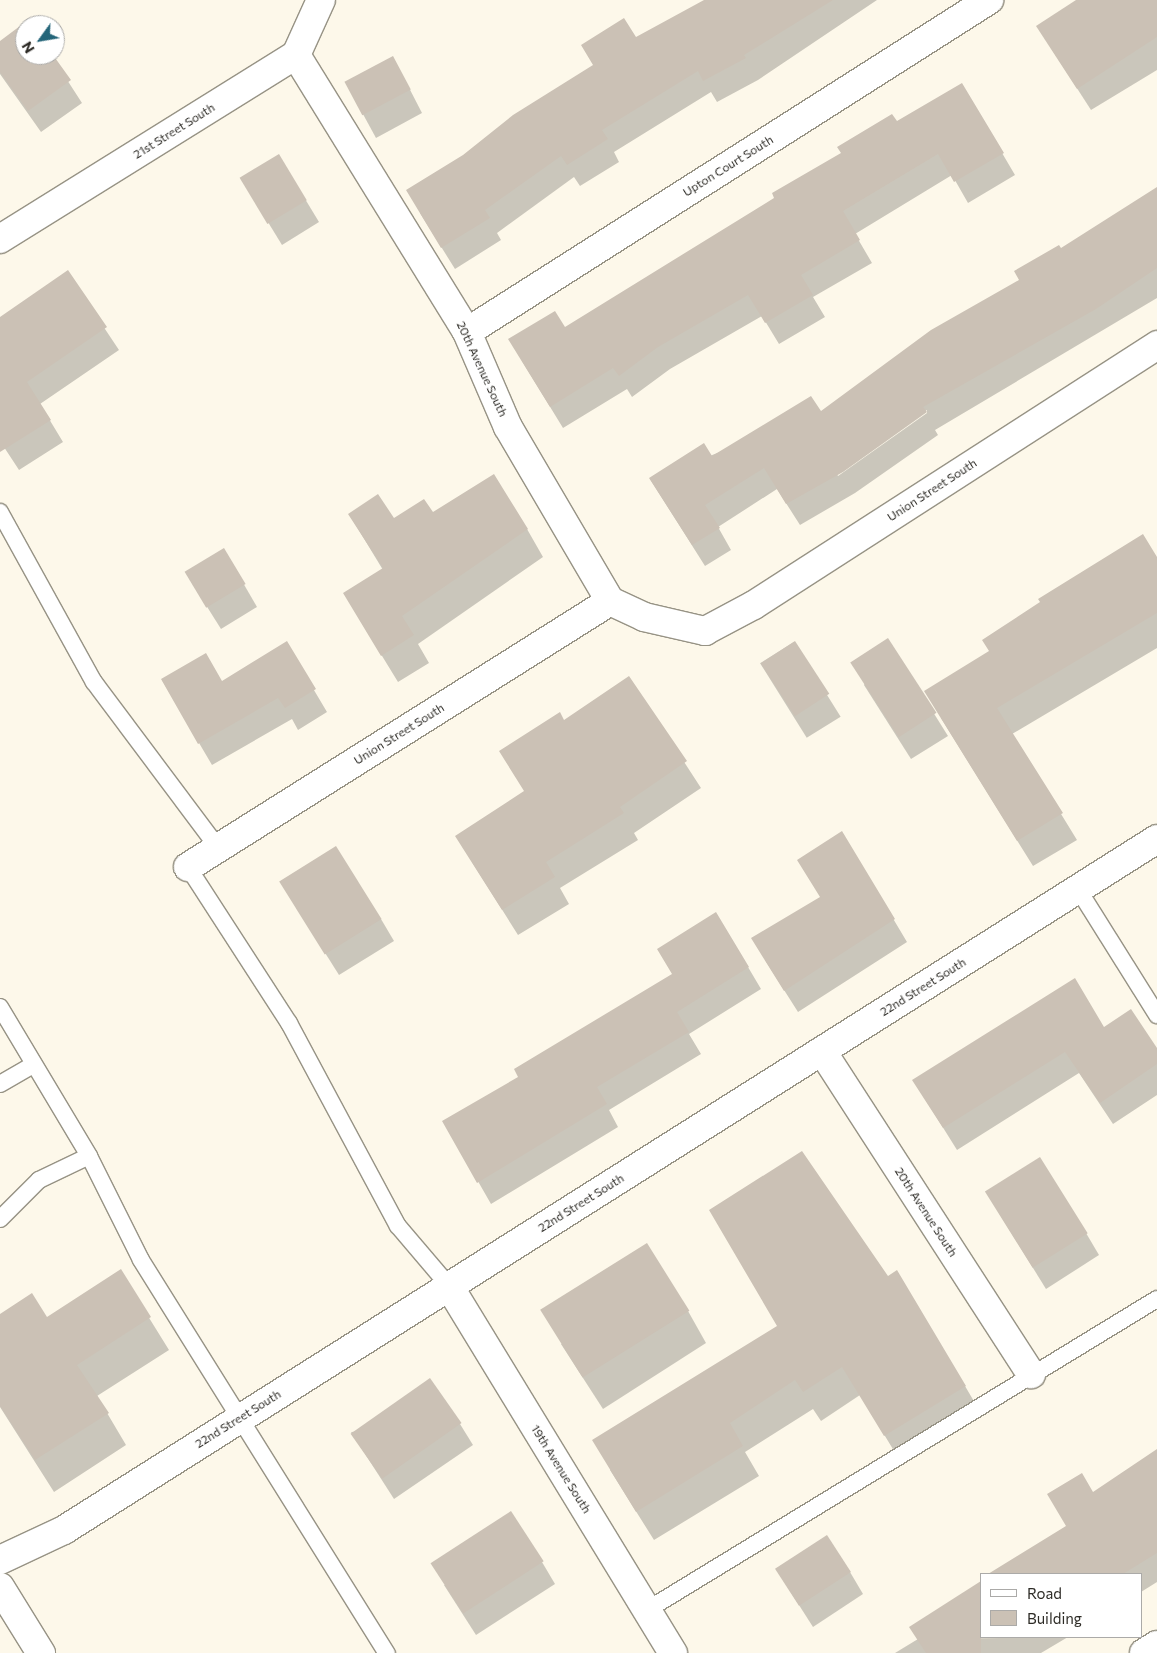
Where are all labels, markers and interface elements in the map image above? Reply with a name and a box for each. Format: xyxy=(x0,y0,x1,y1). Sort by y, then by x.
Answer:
north arrow xyxy=(15,15,65,65)
text: N xyxy=(18,39,38,57)
street label: 21st Street South xyxy=(131,100,217,162)
street label: Upton Court South xyxy=(680,132,776,200)
street label: 20th Avenue South xyxy=(454,319,510,419)
street label: Union Street South xyxy=(884,456,980,524)
street label: Union Street South xyxy=(351,700,447,768)
street label: 22nd Street South xyxy=(877,955,969,1019)
street label: 20th Avenue South xyxy=(892,1165,960,1259)
street label: 22nd Street South xyxy=(535,1171,627,1235)
street label: 22nd Street South xyxy=(192,1387,284,1451)
street label: 19th Avenue South xyxy=(528,1422,594,1516)
legend xyxy=(980,1573,1142,1638)
text: Road xyxy=(1027,1584,1062,1602)
text: Building xyxy=(1027,1609,1082,1627)

